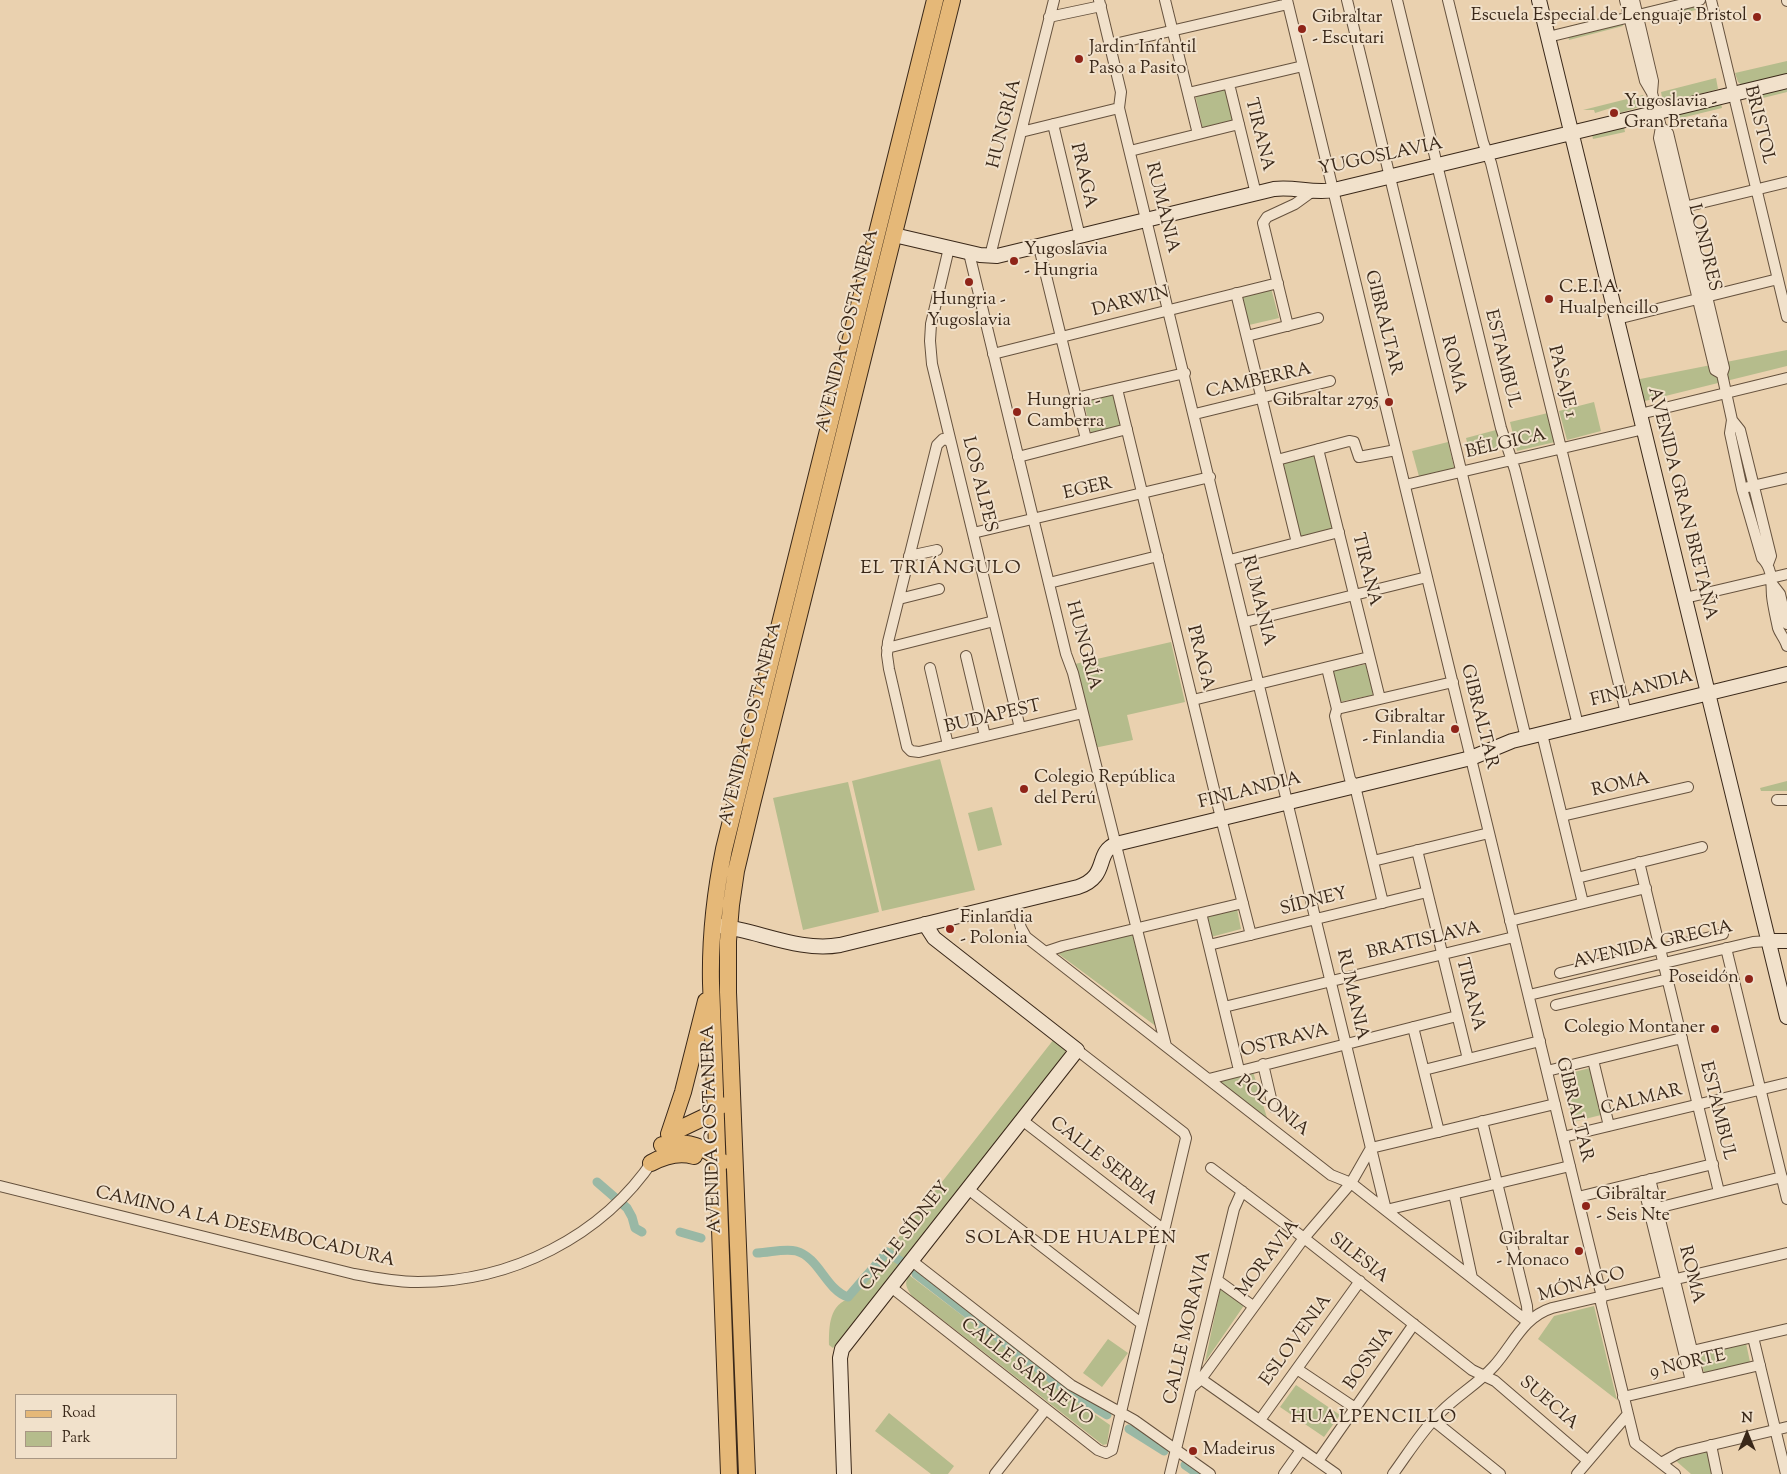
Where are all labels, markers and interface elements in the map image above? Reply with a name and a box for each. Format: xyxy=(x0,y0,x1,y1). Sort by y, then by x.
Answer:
place label: Escuela Especial de Lenguaje Bristol xyxy=(1471,6,1747,28)
place label: Gibraltar - Escutari xyxy=(1312,8,1384,50)
marker: Escuela Especial de Lenguaje Bristol xyxy=(1751,11,1763,23)
marker: Gibraltar - Escutari xyxy=(1296,23,1308,35)
place label: Jardin Infantil Paso a Pasito xyxy=(1089,38,1197,80)
marker: Jardin Infantil Paso a Pasito xyxy=(1073,53,1085,65)
street label: HUNGRÍA xyxy=(984,77,1028,171)
street label: BRISTOL xyxy=(1738,84,1778,166)
place label: Yugoslavia - Gran Bretaña xyxy=(1624,92,1728,134)
street label: TIRANA xyxy=(1238,96,1278,174)
marker: Yugoslavia - Gran Bretaña xyxy=(1608,107,1620,119)
street label: YUGOSLAVIA xyxy=(1317,134,1445,182)
street label: PRAGA xyxy=(1064,141,1100,211)
street label: RUMANIA xyxy=(1139,160,1183,256)
street label: LONDRES xyxy=(1682,202,1724,294)
street label: AVENIDA COSTANERA xyxy=(813,227,885,435)
place label: Yugoslavia - Hungria xyxy=(1024,240,1107,282)
marker: Yugoslavia - Hungria xyxy=(1008,255,1020,267)
street label: GIBRALTAR xyxy=(1359,268,1405,378)
marker: Hungria - Yugoslavia xyxy=(963,276,975,288)
place label: C.E.I.A. Hualpencillo xyxy=(1559,278,1659,320)
street label: DARWIN xyxy=(1090,283,1172,323)
place label: Hungria - Yugoslavia xyxy=(927,290,1011,332)
marker: C.E.I.A. Hualpencillo xyxy=(1543,293,1555,305)
street label: ESTAMBUL xyxy=(1478,308,1524,410)
street label: ROMA xyxy=(1434,334,1470,396)
street label: PASAJE 1 xyxy=(1542,344,1580,420)
street label: CAMBERRA xyxy=(1204,359,1314,405)
street label: AVENIDA GRAN BRETAÑA xyxy=(1642,385,1720,623)
place label: Hungria - Camberra xyxy=(1027,391,1104,434)
place label: Gibraltar 2795 xyxy=(1273,391,1379,413)
marker: Gibraltar 2795 xyxy=(1383,396,1395,408)
marker: Hungria - Camberra xyxy=(1011,406,1023,418)
street label: BÉLGICA xyxy=(1464,425,1548,465)
street label: LOS ALPES xyxy=(956,435,1000,535)
street label: EGER xyxy=(1062,474,1114,506)
street label: TIRANA xyxy=(1345,531,1385,609)
street label: RUMANIA xyxy=(1235,553,1279,649)
district label: EL TRIÁNGULO xyxy=(859,559,1023,581)
street label: HUNGRÍA xyxy=(1060,599,1104,693)
street label: AVENIDA COSTANERA xyxy=(716,620,788,828)
street label: PRAGA xyxy=(1181,623,1217,693)
street label: GIBRALTAR xyxy=(1455,662,1501,772)
street label: FINLANDIA xyxy=(1589,667,1695,713)
street label: BUDAPEST xyxy=(943,696,1043,740)
place label: Gibraltar - Finlandia xyxy=(1362,708,1445,751)
marker: Gibraltar - Finlandia xyxy=(1449,723,1461,735)
place label: Colegio República del Perú xyxy=(1034,768,1175,811)
street label: FINLANDIA xyxy=(1197,769,1303,815)
street label: ROMA xyxy=(1590,769,1652,803)
marker: Colegio República del Perú xyxy=(1018,783,1030,795)
street label: SÍDNEY xyxy=(1278,884,1350,922)
place label: Finlandia - Polonia xyxy=(960,908,1033,951)
street label: AVENIDA GRECIA xyxy=(1571,917,1735,975)
street label: BRATISLAVA xyxy=(1365,918,1483,966)
marker: Finlandia - Polonia xyxy=(944,923,956,935)
street label: RUMANIA xyxy=(1330,947,1372,1043)
street label: TIRANA xyxy=(1449,956,1489,1034)
place label: Poseidón xyxy=(1669,968,1739,990)
marker: Poseidón xyxy=(1743,973,1755,985)
place label: Colegio Montaner xyxy=(1564,1018,1705,1040)
street label: OSTRAVA xyxy=(1239,1021,1331,1063)
marker: Colegio Montaner xyxy=(1709,1023,1721,1035)
street label: AVENIDA COSTANERA xyxy=(699,1024,727,1234)
street label: GIBRALTAR xyxy=(1550,1055,1596,1165)
street label: ESTAMBUL xyxy=(1693,1060,1739,1162)
street label: POLONIA xyxy=(1231,1072,1313,1142)
street label: CALMAR xyxy=(1599,1080,1685,1122)
street label: CALLE SERBIA xyxy=(1045,1113,1161,1211)
street label: CALLE SÍDNEY xyxy=(856,1178,956,1296)
street label: CAMINO A LA DESEMBOCADURA xyxy=(93,1183,397,1273)
place label: Gibraltar - Seis Nte xyxy=(1596,1185,1670,1228)
marker: Gibraltar - Seis Nte xyxy=(1580,1200,1592,1212)
street label: MORAVIA xyxy=(1233,1216,1305,1302)
district label: SOLAR DE HUALPÉN xyxy=(963,1229,1179,1251)
street label: SILESIA xyxy=(1324,1229,1392,1289)
place label: Gibraltar - Monaco xyxy=(1496,1230,1569,1272)
street label: ROMA xyxy=(1672,1244,1708,1306)
marker: Gibraltar - Monaco xyxy=(1573,1245,1585,1257)
street label: CALLE MORAVIA xyxy=(1161,1249,1217,1407)
street label: MÓNACO xyxy=(1536,1264,1628,1308)
street label: ESLOVENIA xyxy=(1257,1291,1337,1391)
street label: CALLE SARAJEVO xyxy=(955,1315,1097,1431)
street label: BOSNIA xyxy=(1340,1323,1400,1395)
street label: 9 NORTE xyxy=(1648,1346,1728,1384)
street label: SUECIA xyxy=(1514,1372,1582,1436)
legend xyxy=(15,1394,178,1459)
text: Road xyxy=(62,1403,96,1424)
district label: HUALPENCILLO xyxy=(1289,1408,1459,1430)
north arrow xyxy=(1722,1409,1772,1459)
text: N xyxy=(1741,1409,1753,1429)
text: Park xyxy=(62,1428,91,1449)
place label: Madeirus xyxy=(1203,1440,1275,1462)
marker: Madeirus xyxy=(1187,1445,1199,1457)

